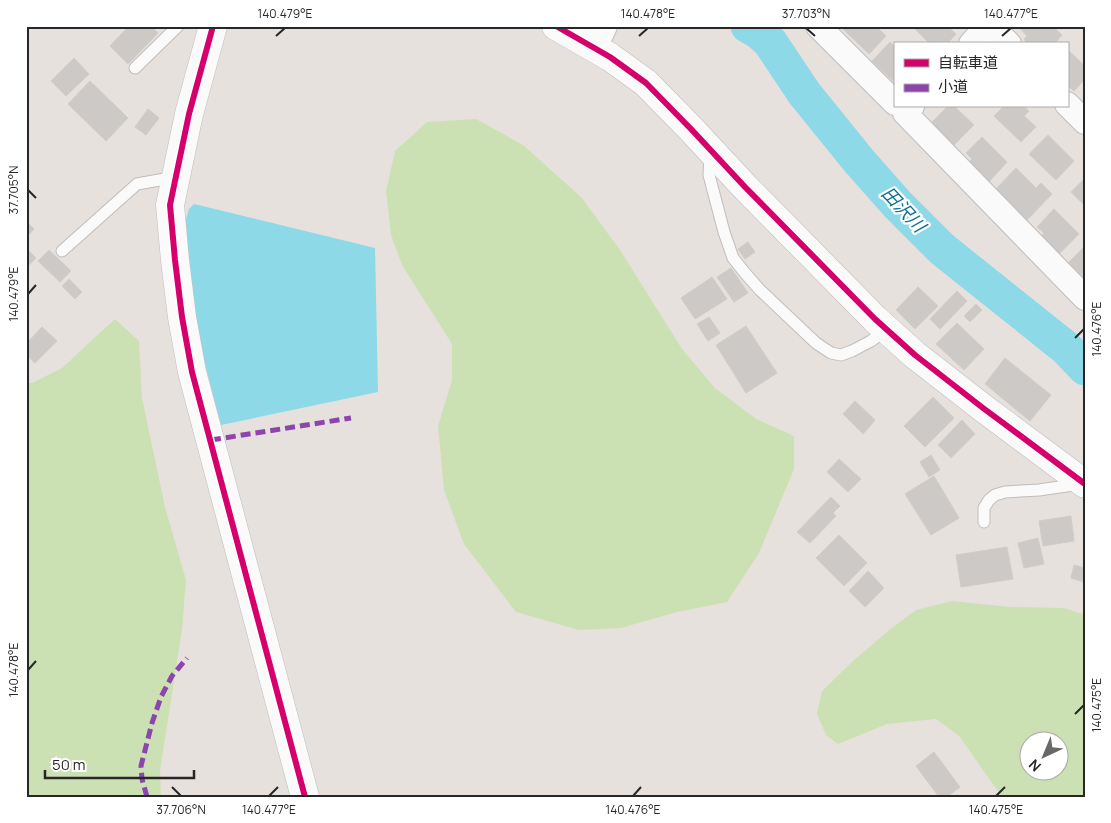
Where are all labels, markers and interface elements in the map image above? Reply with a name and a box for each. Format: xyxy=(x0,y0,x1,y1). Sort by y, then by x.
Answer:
text: 140.479°E xyxy=(258,5,313,22)
text: 140.478°E xyxy=(621,5,675,22)
text: 37.703°N xyxy=(782,5,830,22)
text: 140.477°E xyxy=(984,5,1038,22)
legend xyxy=(894,42,1068,108)
text: 自転車道 xyxy=(938,52,998,73)
text: 小道 xyxy=(938,76,968,97)
text: 37.705°N xyxy=(5,166,22,214)
water label: 田沢川 xyxy=(877,181,933,238)
text: 140.479°E xyxy=(5,266,22,321)
text: 140.476°E xyxy=(1088,301,1105,356)
text: 140.478°E xyxy=(5,643,22,697)
text: 140.475°E xyxy=(1088,678,1105,732)
north arrow xyxy=(1018,730,1068,780)
scale bar xyxy=(45,748,194,780)
text: 50 m xyxy=(52,754,86,775)
text: N xyxy=(1024,755,1045,776)
text: 37.706°N xyxy=(156,801,206,818)
text: 140.477°E xyxy=(242,801,296,818)
text: 140.476°E xyxy=(606,801,661,818)
text: 140.475°E xyxy=(969,801,1023,818)

